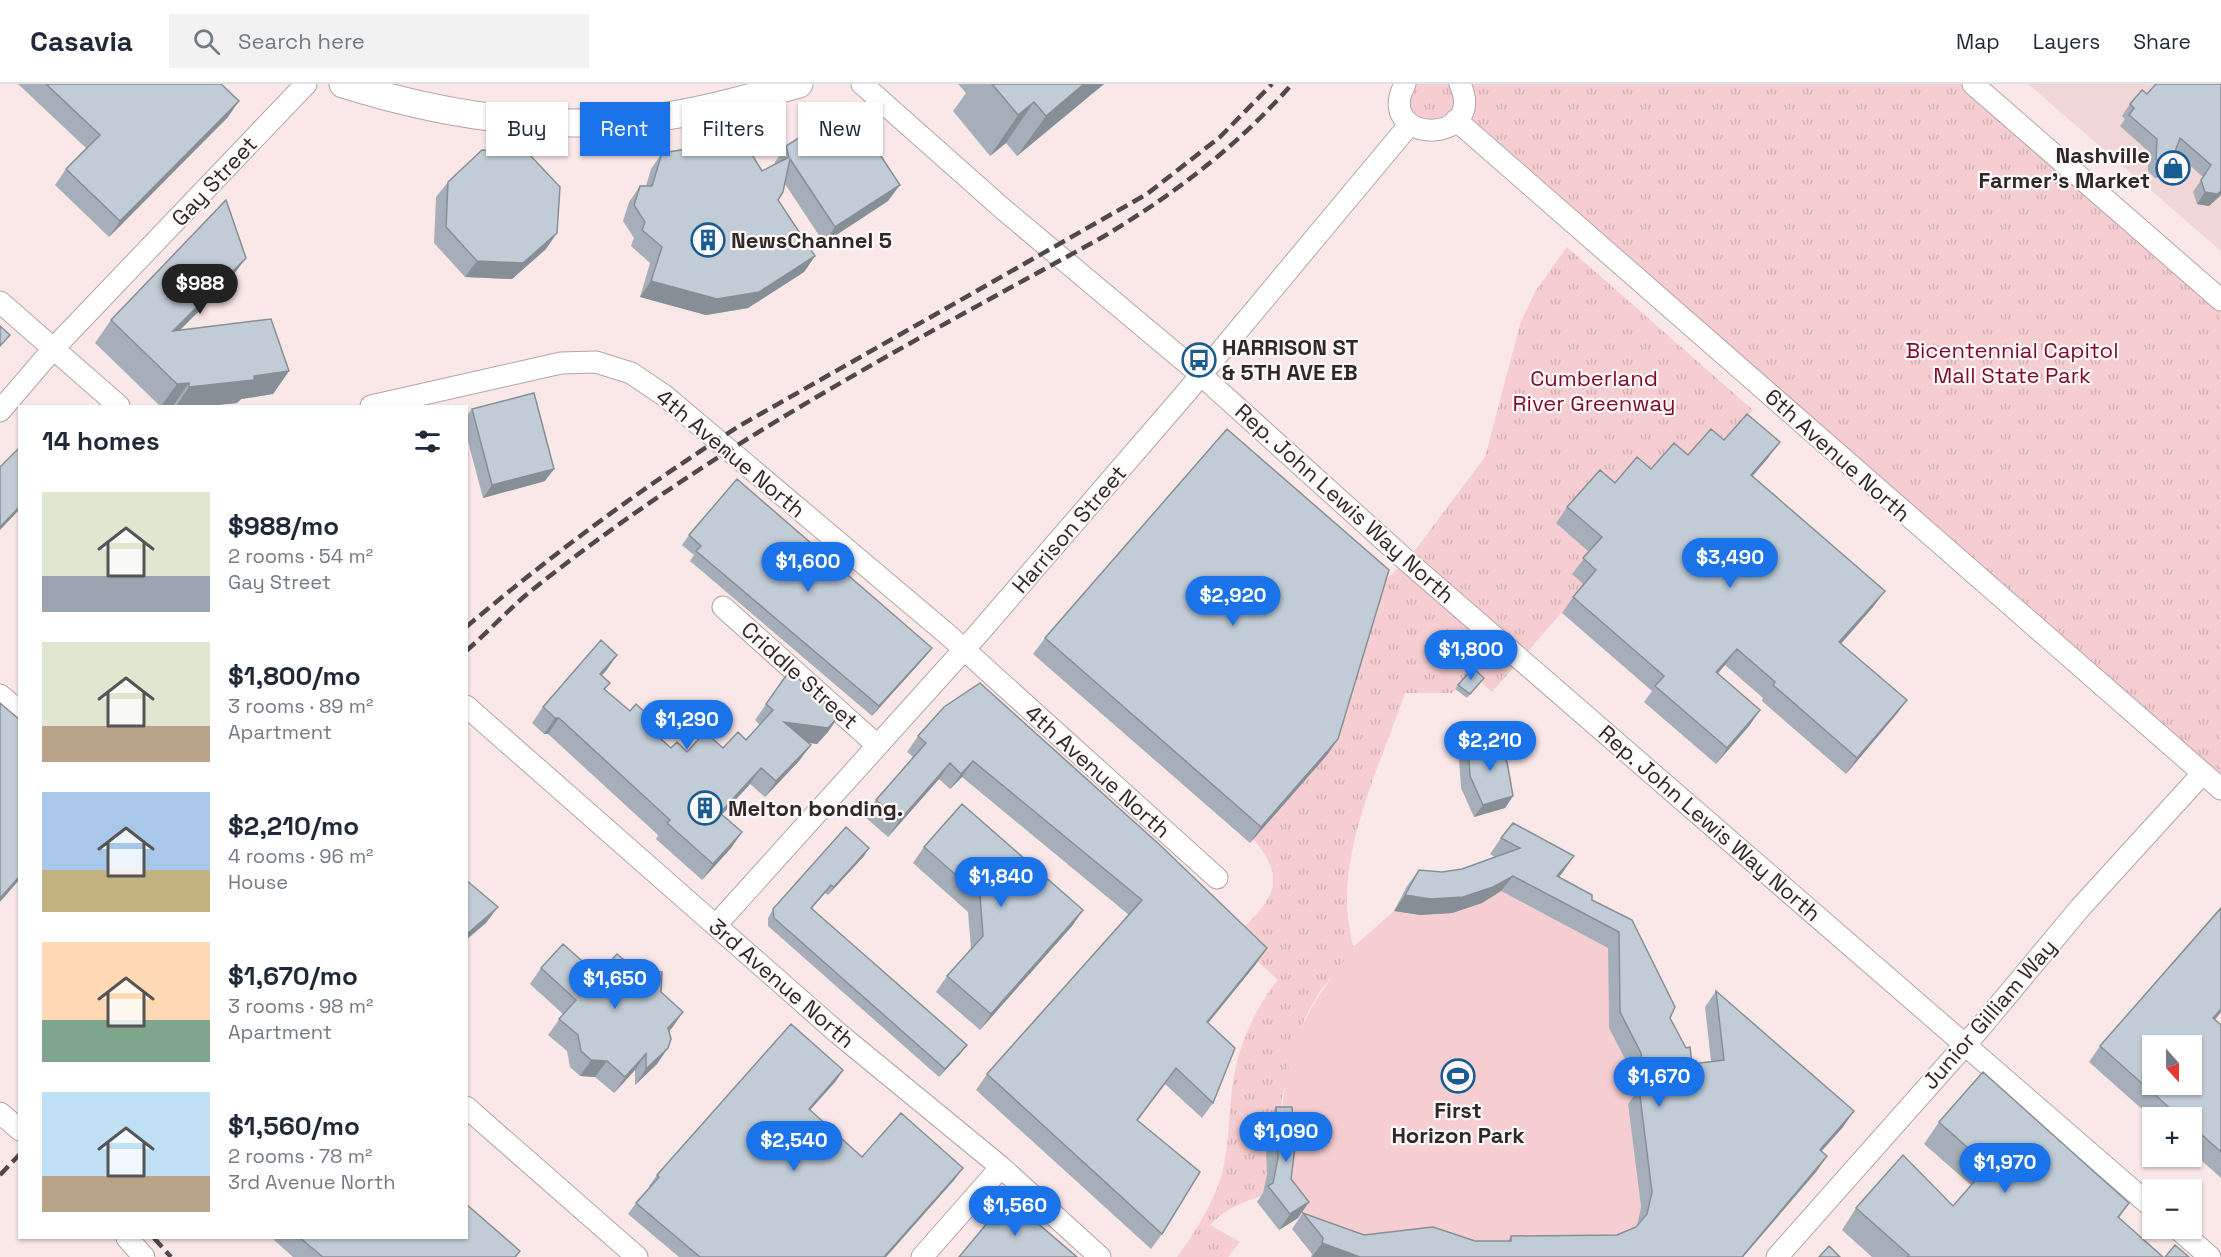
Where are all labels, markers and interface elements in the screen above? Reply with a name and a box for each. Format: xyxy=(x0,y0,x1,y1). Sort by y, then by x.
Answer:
search box xyxy=(169,14,589,68)
text: Casavia xyxy=(30,23,133,59)
icon: search xyxy=(190,25,223,58)
text: Search here xyxy=(238,27,365,55)
text: Map xyxy=(1956,28,2000,55)
text: Layers xyxy=(2033,28,2100,55)
text: Share xyxy=(2133,28,2191,55)
chip: Buy xyxy=(486,102,568,156)
chip: Rent xyxy=(580,102,670,156)
chip: Filters xyxy=(682,102,786,156)
chip: New xyxy=(798,102,883,156)
street label: Gay Street xyxy=(165,130,263,232)
place label: Nashville Farmer's Market xyxy=(1978,141,2150,194)
shop icon: Nashville Farmer's Market xyxy=(2155,150,2191,186)
building icon: NewsChannel 5 xyxy=(690,222,726,258)
place label: NewsChannel 5 xyxy=(731,226,892,254)
pin: $988 xyxy=(164,264,236,315)
text: $988 xyxy=(176,270,224,296)
place label: HARRISON ST & 5TH AVE EB xyxy=(1222,333,1358,386)
park label: Bicentennial Capitol Mall State Park xyxy=(1905,336,2119,389)
bus stop icon: HARRISON ST & 5TH AVE EB xyxy=(1181,342,1217,378)
park label: Cumberland River Greenway xyxy=(1513,364,1675,417)
street label: 4th Avenue North xyxy=(651,382,811,524)
street label: 6th Avenue North xyxy=(1760,382,1916,528)
street label: Rep. John Lewis Way North xyxy=(1230,397,1460,609)
text: 14 homes xyxy=(42,424,160,458)
icon: filters xyxy=(411,425,444,458)
street label: Harrison Street xyxy=(1006,459,1132,599)
text: $988/mo xyxy=(228,509,339,543)
icon: home xyxy=(90,516,162,588)
pin: $3,490 xyxy=(1681,538,1779,589)
pin: $1,600 xyxy=(759,542,857,593)
text: 2 rooms · 54 m² xyxy=(228,543,373,569)
text: $3,490 xyxy=(1696,544,1764,570)
text: $1,600 xyxy=(775,548,841,574)
text: Gay Street xyxy=(228,569,331,595)
pin: $2,920 xyxy=(1184,576,1282,627)
text: $2,920 xyxy=(1199,582,1267,608)
street label: Criddle Street xyxy=(736,615,864,735)
pin: $1,800 xyxy=(1422,630,1520,681)
text: $1,800 xyxy=(1439,636,1503,662)
text: $1,800/mo xyxy=(228,659,361,693)
icon: home xyxy=(90,666,162,738)
text: 3 rooms · 89 m² xyxy=(228,693,373,719)
street label: 4th Avenue North xyxy=(1019,698,1177,844)
pin: $1,290 xyxy=(638,700,736,751)
text: $1,290 xyxy=(655,706,719,732)
text: Apartment xyxy=(228,719,332,745)
street label: Rep. John Lewis Way North xyxy=(1593,719,1827,927)
pin: $2,210 xyxy=(1441,721,1539,772)
text: $2,210 xyxy=(1458,727,1522,753)
building icon: Melton bonding. xyxy=(687,790,723,826)
place label: Melton bonding. xyxy=(728,794,903,822)
text: $2,210/mo xyxy=(228,809,359,843)
icon: home xyxy=(90,816,162,888)
text: 4 rooms · 96 m² xyxy=(228,843,373,869)
pin: $1,840 xyxy=(952,857,1050,908)
text: $1,840 xyxy=(969,863,1033,889)
text: House xyxy=(228,869,288,895)
street label: 3rd Avenue North xyxy=(703,912,861,1054)
street label: Junior Gilliam Way xyxy=(1916,933,2062,1095)
text: $1,670/mo xyxy=(228,959,358,993)
pin: $1,650 xyxy=(566,959,664,1010)
text: $1,650 xyxy=(583,965,647,991)
icon: home xyxy=(90,966,162,1038)
text: 3 rooms · 98 m² xyxy=(228,993,373,1019)
text: Apartment xyxy=(228,1019,332,1045)
north arrow xyxy=(2142,1035,2202,1095)
map controls xyxy=(2142,1035,2202,1239)
pin: $1,670 xyxy=(1610,1057,1708,1108)
sports icon: First Horizon Park xyxy=(1440,1058,1476,1094)
text: $1,670 xyxy=(1628,1063,1690,1089)
place label: First Horizon Park xyxy=(1391,1096,1525,1149)
button: + xyxy=(2142,1107,2202,1167)
text: $1,560/mo xyxy=(228,1109,360,1143)
pin: $1,090 xyxy=(1237,1112,1335,1163)
icon: home xyxy=(90,1116,162,1188)
text: $1,090 xyxy=(1253,1118,1319,1144)
pin: $2,540 xyxy=(745,1121,843,1172)
text: $2,540 xyxy=(760,1127,828,1153)
text: 2 rooms · 78 m² xyxy=(228,1143,372,1169)
pin: $1,970 xyxy=(1956,1143,2054,1194)
text: $1,970 xyxy=(1974,1149,2036,1175)
text: 3rd Avenue North xyxy=(228,1169,395,1195)
button: − xyxy=(2142,1179,2202,1239)
pin: $1,560 xyxy=(966,1186,1064,1237)
text: $1,560 xyxy=(983,1192,1047,1218)

